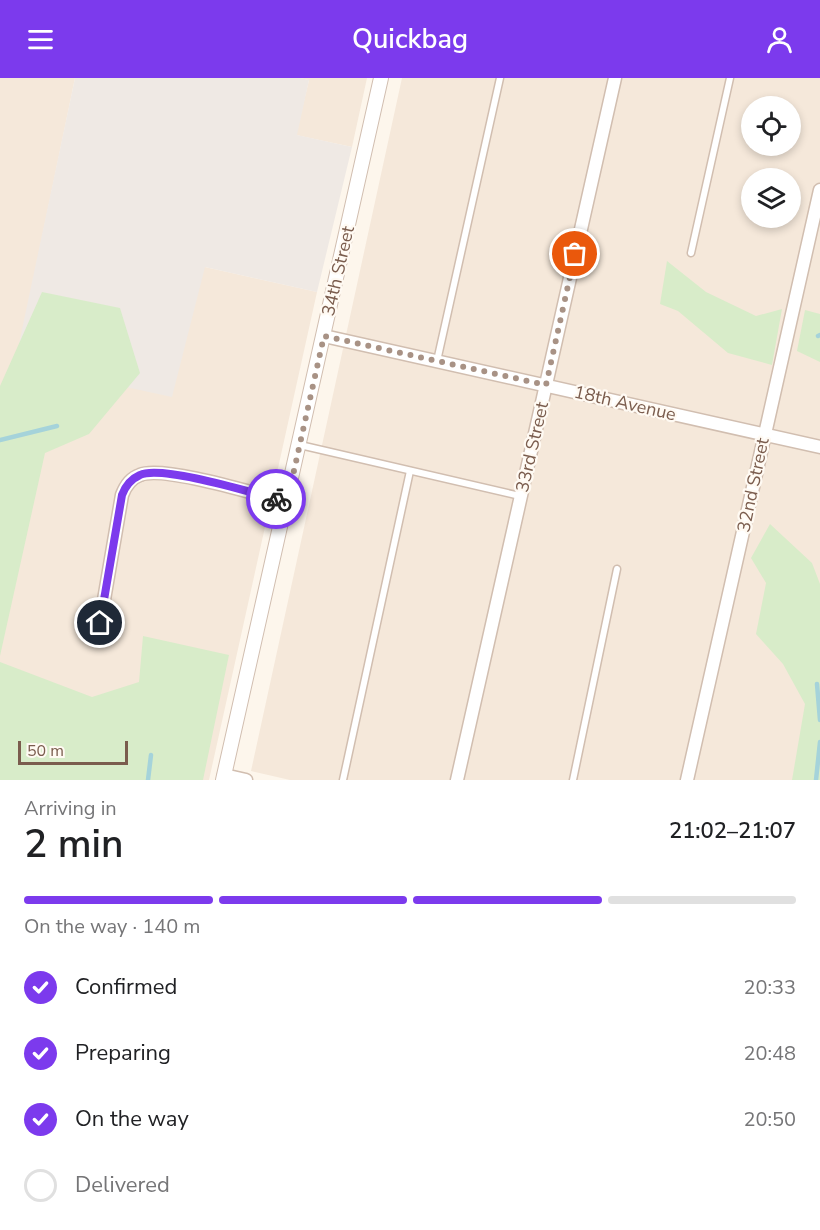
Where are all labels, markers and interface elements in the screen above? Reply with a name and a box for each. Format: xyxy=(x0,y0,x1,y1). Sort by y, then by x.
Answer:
text: Quickbag xyxy=(352,21,468,58)
icon: menu xyxy=(24,23,57,56)
icon: person xyxy=(763,23,796,56)
map controls xyxy=(741,96,801,228)
button: locate xyxy=(741,96,801,156)
button: layers xyxy=(741,168,801,228)
street label: 34th Street xyxy=(316,223,360,318)
pin xyxy=(549,228,600,279)
icon: bag xyxy=(558,237,591,270)
street label: 18th Avenue xyxy=(572,380,678,426)
street label: 33rd Street xyxy=(510,399,554,495)
street label: 32nd Street xyxy=(731,435,775,534)
courier xyxy=(246,469,306,529)
icon: bike xyxy=(260,483,293,516)
pin xyxy=(74,597,125,648)
icon: home xyxy=(83,606,116,639)
scale bar xyxy=(18,738,128,766)
text: 50 m xyxy=(27,740,64,762)
text: Arriving in xyxy=(24,795,117,822)
text: 21:02–21:07 xyxy=(669,816,796,846)
text: 2 min xyxy=(24,818,123,871)
text: On the way · 140 m xyxy=(24,913,200,940)
icon: check xyxy=(24,971,57,1004)
text: Confirmed xyxy=(75,972,177,1002)
text: 20:33 xyxy=(743,974,796,1001)
icon: check xyxy=(24,1037,57,1070)
text: Preparing xyxy=(75,1038,171,1068)
text: 20:48 xyxy=(743,1040,796,1067)
icon: check xyxy=(24,1103,57,1136)
text: On the way xyxy=(75,1104,189,1134)
text: 20:50 xyxy=(743,1106,796,1133)
text: Delivered xyxy=(75,1170,170,1200)

